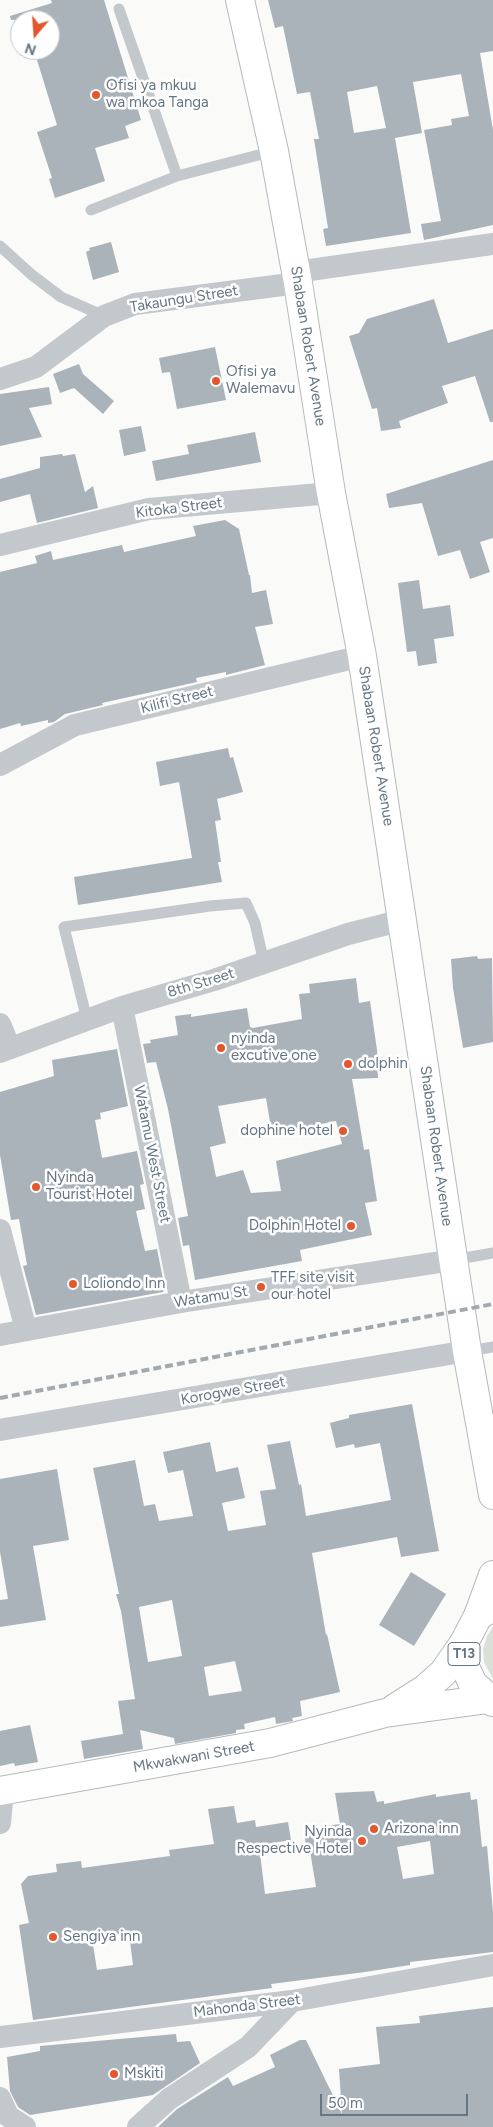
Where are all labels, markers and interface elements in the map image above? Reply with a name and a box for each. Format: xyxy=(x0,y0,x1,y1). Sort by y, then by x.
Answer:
north arrow xyxy=(10,10,60,60)
text: N xyxy=(23,39,38,59)
place label: Ofisi ya mkuu wa mkoa Tanga xyxy=(106,77,209,112)
marker: Ofisi ya mkuu wa mkoa Tanga xyxy=(90,89,102,101)
street label: Shabaan Robert Avenue xyxy=(286,265,330,427)
street label: Takaungu Street xyxy=(129,282,239,316)
place label: Ofisi ya Walemavu xyxy=(226,363,295,398)
marker: Ofisi ya Walemavu xyxy=(210,375,222,387)
street label: Kitoka Street xyxy=(135,494,223,522)
street label: Shabaan Robert Avenue xyxy=(354,665,398,827)
street label: Kilifi Street xyxy=(139,682,215,718)
street label: 8th Street xyxy=(165,964,237,1002)
place label: nyinda excutive one xyxy=(231,1030,317,1065)
marker: nyinda excutive one xyxy=(215,1042,227,1054)
place label: dolphin xyxy=(358,1055,408,1073)
marker: dolphin xyxy=(342,1058,354,1070)
street label: Shabaan Robert Avenue xyxy=(416,1065,456,1227)
street label: Watamu West Street xyxy=(130,1084,174,1224)
place label: dophine hotel xyxy=(240,1122,333,1140)
marker: dophine hotel xyxy=(337,1125,349,1137)
place label: Nyinda Tourist Hotel xyxy=(46,1169,132,1204)
marker: Nyinda Tourist Hotel xyxy=(30,1181,42,1193)
place label: Dolphin Hotel xyxy=(249,1217,341,1235)
marker: Dolphin Hotel xyxy=(345,1220,357,1232)
place label: TFF site visit our hotel xyxy=(271,1269,355,1304)
place label: Loliondo Inn xyxy=(83,1275,165,1293)
marker: Loliondo Inn xyxy=(67,1278,79,1290)
marker: TFF site visit our hotel xyxy=(255,1281,267,1293)
street label: Watamu St xyxy=(173,1282,249,1312)
street label: Korogwe Street xyxy=(179,1373,287,1409)
road number: T13 xyxy=(448,1642,480,1666)
street label: Mkwakwani Street xyxy=(132,1737,256,1777)
place label: Arizona inn xyxy=(384,1820,459,1838)
place label: Nyinda Respective Hotel xyxy=(237,1823,352,1858)
marker: Arizona inn xyxy=(368,1823,380,1835)
marker: Nyinda Respective Hotel xyxy=(356,1835,368,1847)
place label: Sengiya inn xyxy=(63,1928,140,1946)
marker: Sengiya inn xyxy=(47,1931,59,1943)
street label: Mahonda Street xyxy=(192,1990,302,2022)
place label: Mskiti xyxy=(124,2065,164,2083)
marker: Mskiti xyxy=(108,2068,120,2080)
scale bar xyxy=(323,2084,470,2116)
text: 50 m xyxy=(328,2094,363,2112)

